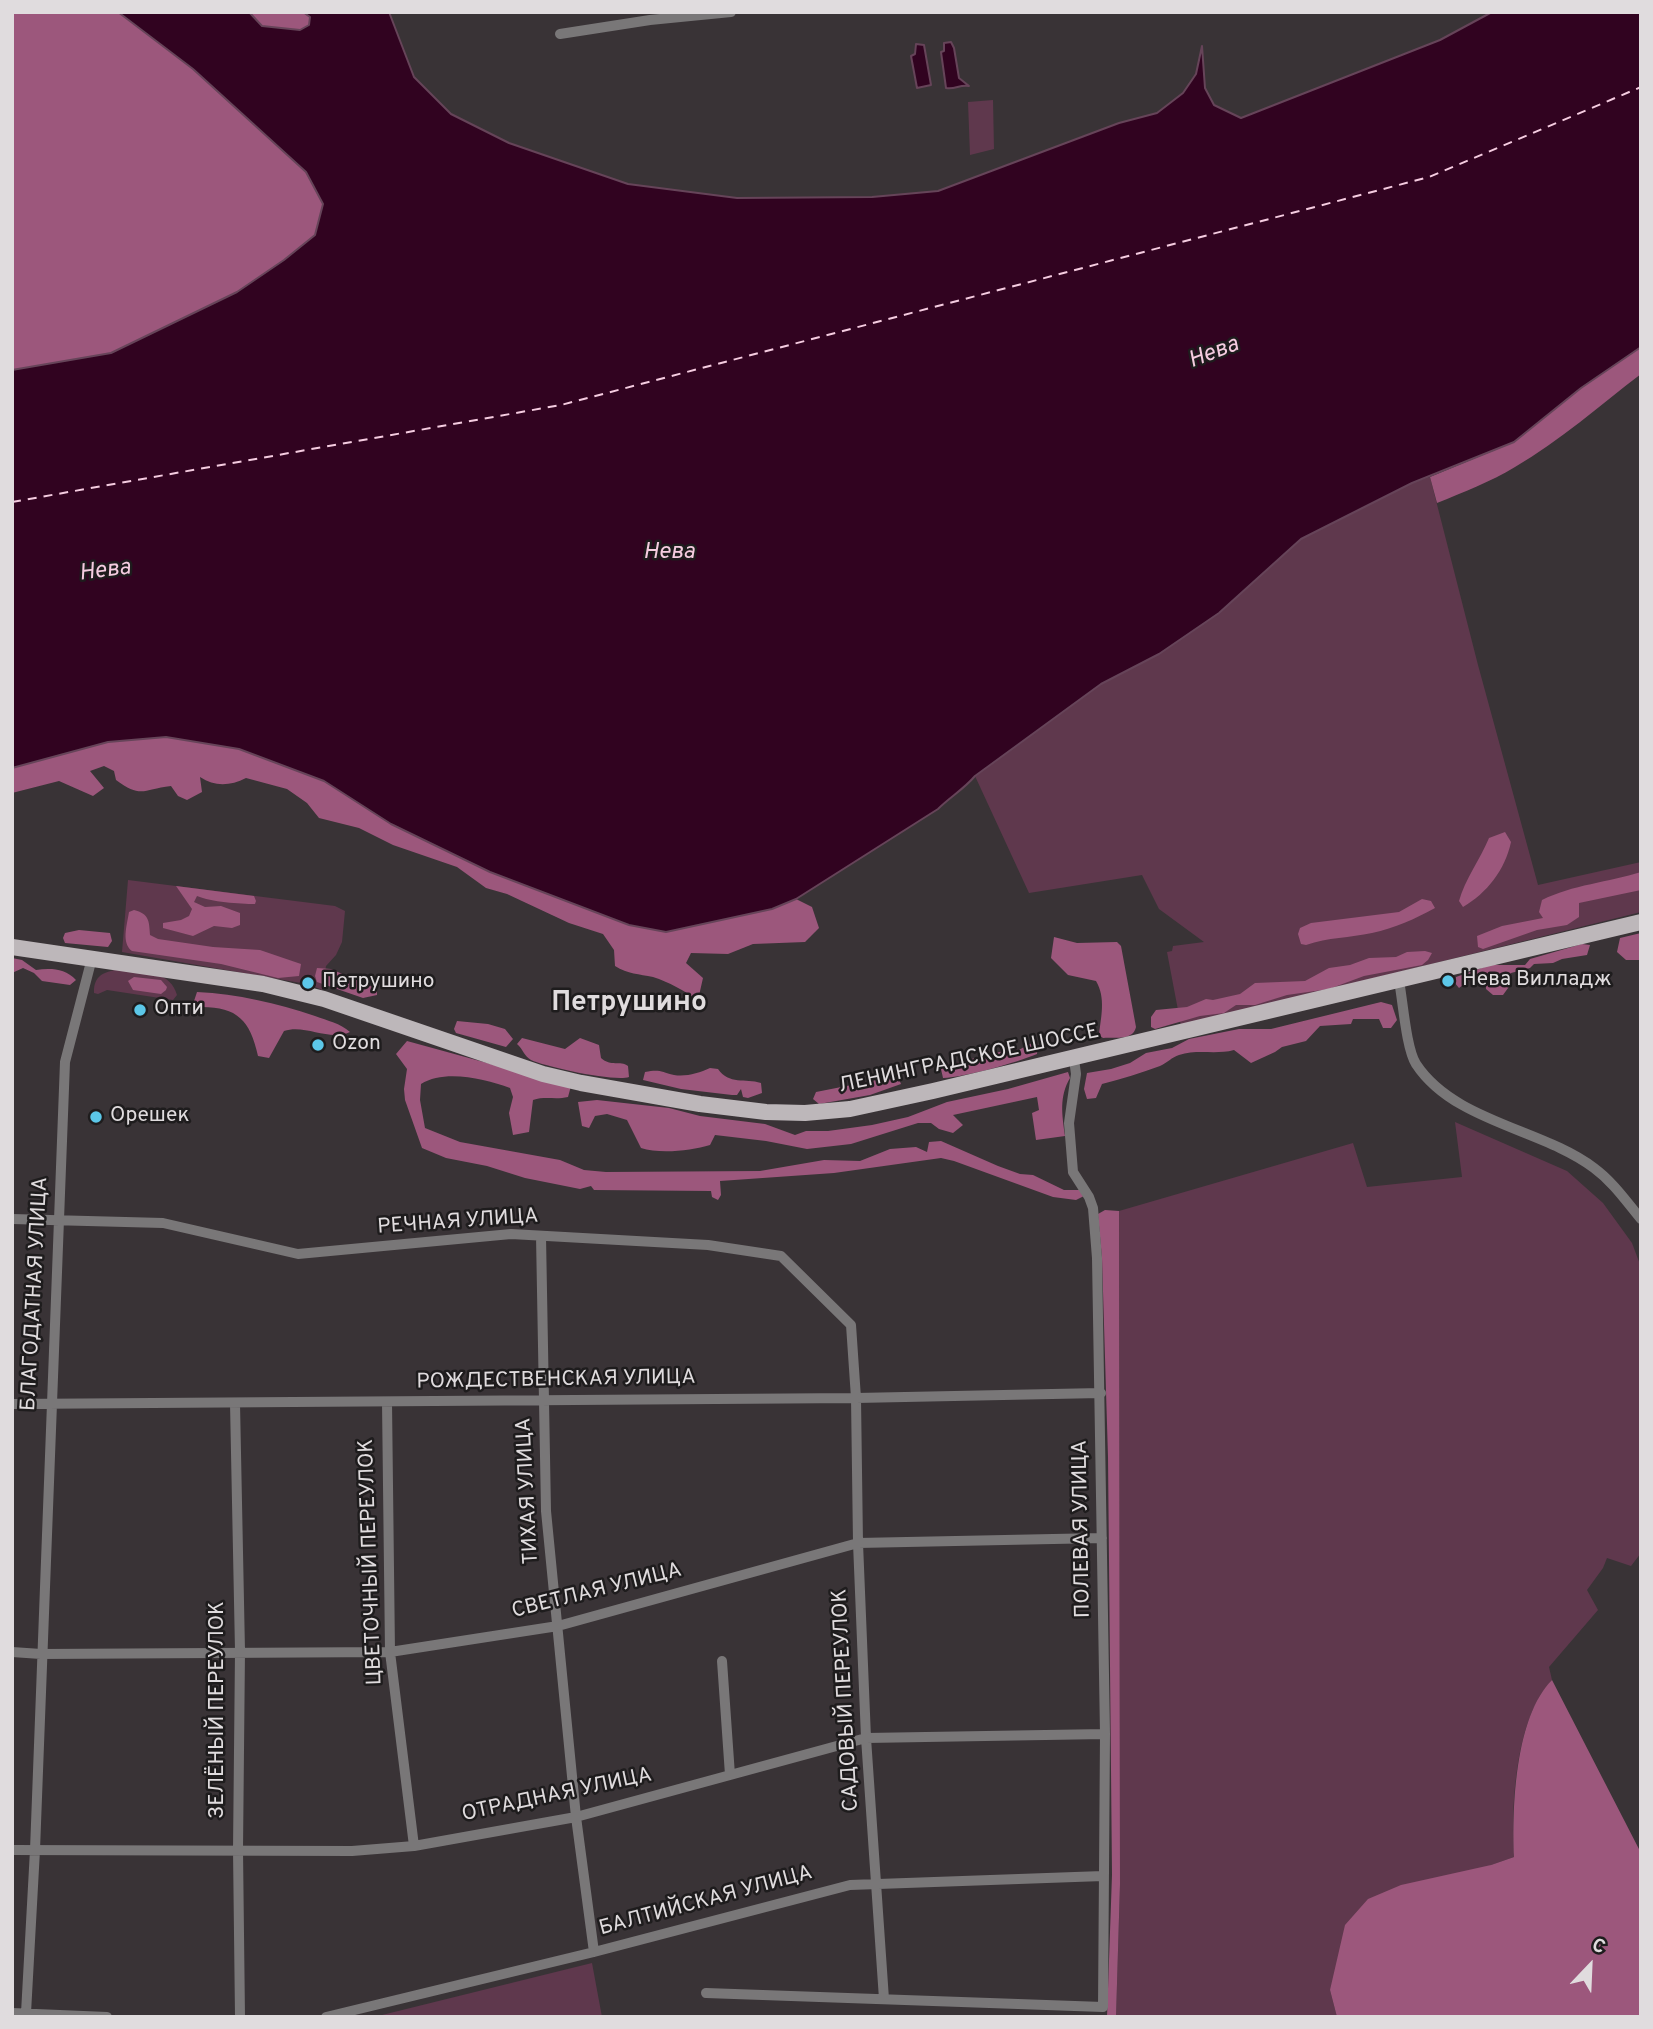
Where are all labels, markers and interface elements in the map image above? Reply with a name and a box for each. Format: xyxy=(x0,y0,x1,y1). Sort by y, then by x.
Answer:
water label: Нева xyxy=(1185,332,1243,376)
water label: Нева xyxy=(643,539,695,567)
water label: Нева xyxy=(78,555,132,589)
place label: Нева Вилладж xyxy=(1462,968,1612,994)
place label: Петрушино xyxy=(322,970,434,996)
marker: Нева Вилладж xyxy=(1440,973,1456,989)
marker: Петрушино xyxy=(300,975,316,991)
district label: Петрушино xyxy=(551,987,707,1021)
place label: Опти xyxy=(154,997,204,1023)
marker: Опти xyxy=(132,1002,148,1018)
street label: ЛЕНИНГРАДСКОЕ ШОССЕ xyxy=(837,1020,1101,1100)
place label: Ozon xyxy=(332,1032,381,1058)
marker: Ozon xyxy=(310,1037,326,1053)
place label: Орешек xyxy=(110,1104,189,1130)
marker: Орешек xyxy=(88,1109,104,1125)
street label: БЛАГОДАТНАЯ УЛИЦА xyxy=(17,1176,55,1412)
street label: РЕЧНАЯ УЛИЦА xyxy=(377,1205,539,1241)
street label: РОЖДЕСТВЕНСКАЯ УЛИЦА xyxy=(416,1366,696,1396)
street label: ТИХАЯ УЛИЦА xyxy=(513,1417,545,1565)
street label: ЦВЕТОЧНЫЙ ПЕРЕУЛОК xyxy=(355,1438,389,1686)
street label: ПОЛЕВАЯ УЛИЦА xyxy=(1069,1440,1097,1618)
street label: СВЕТЛАЯ УЛИЦА xyxy=(509,1559,685,1625)
street label: САДОВЫЙ ПЕРЕУЛОК xyxy=(829,1588,865,1812)
street label: ЗЕЛЁНЫЙ ПЕРЕУЛОК xyxy=(206,1601,232,1819)
street label: ОТРАДНАЯ УЛИЦА xyxy=(460,1764,654,1828)
street label: БАЛТИЙСКАЯ УЛИЦА xyxy=(597,1861,815,1943)
north arrow xyxy=(1555,1931,1625,2001)
text: С xyxy=(1588,1933,1608,1960)

